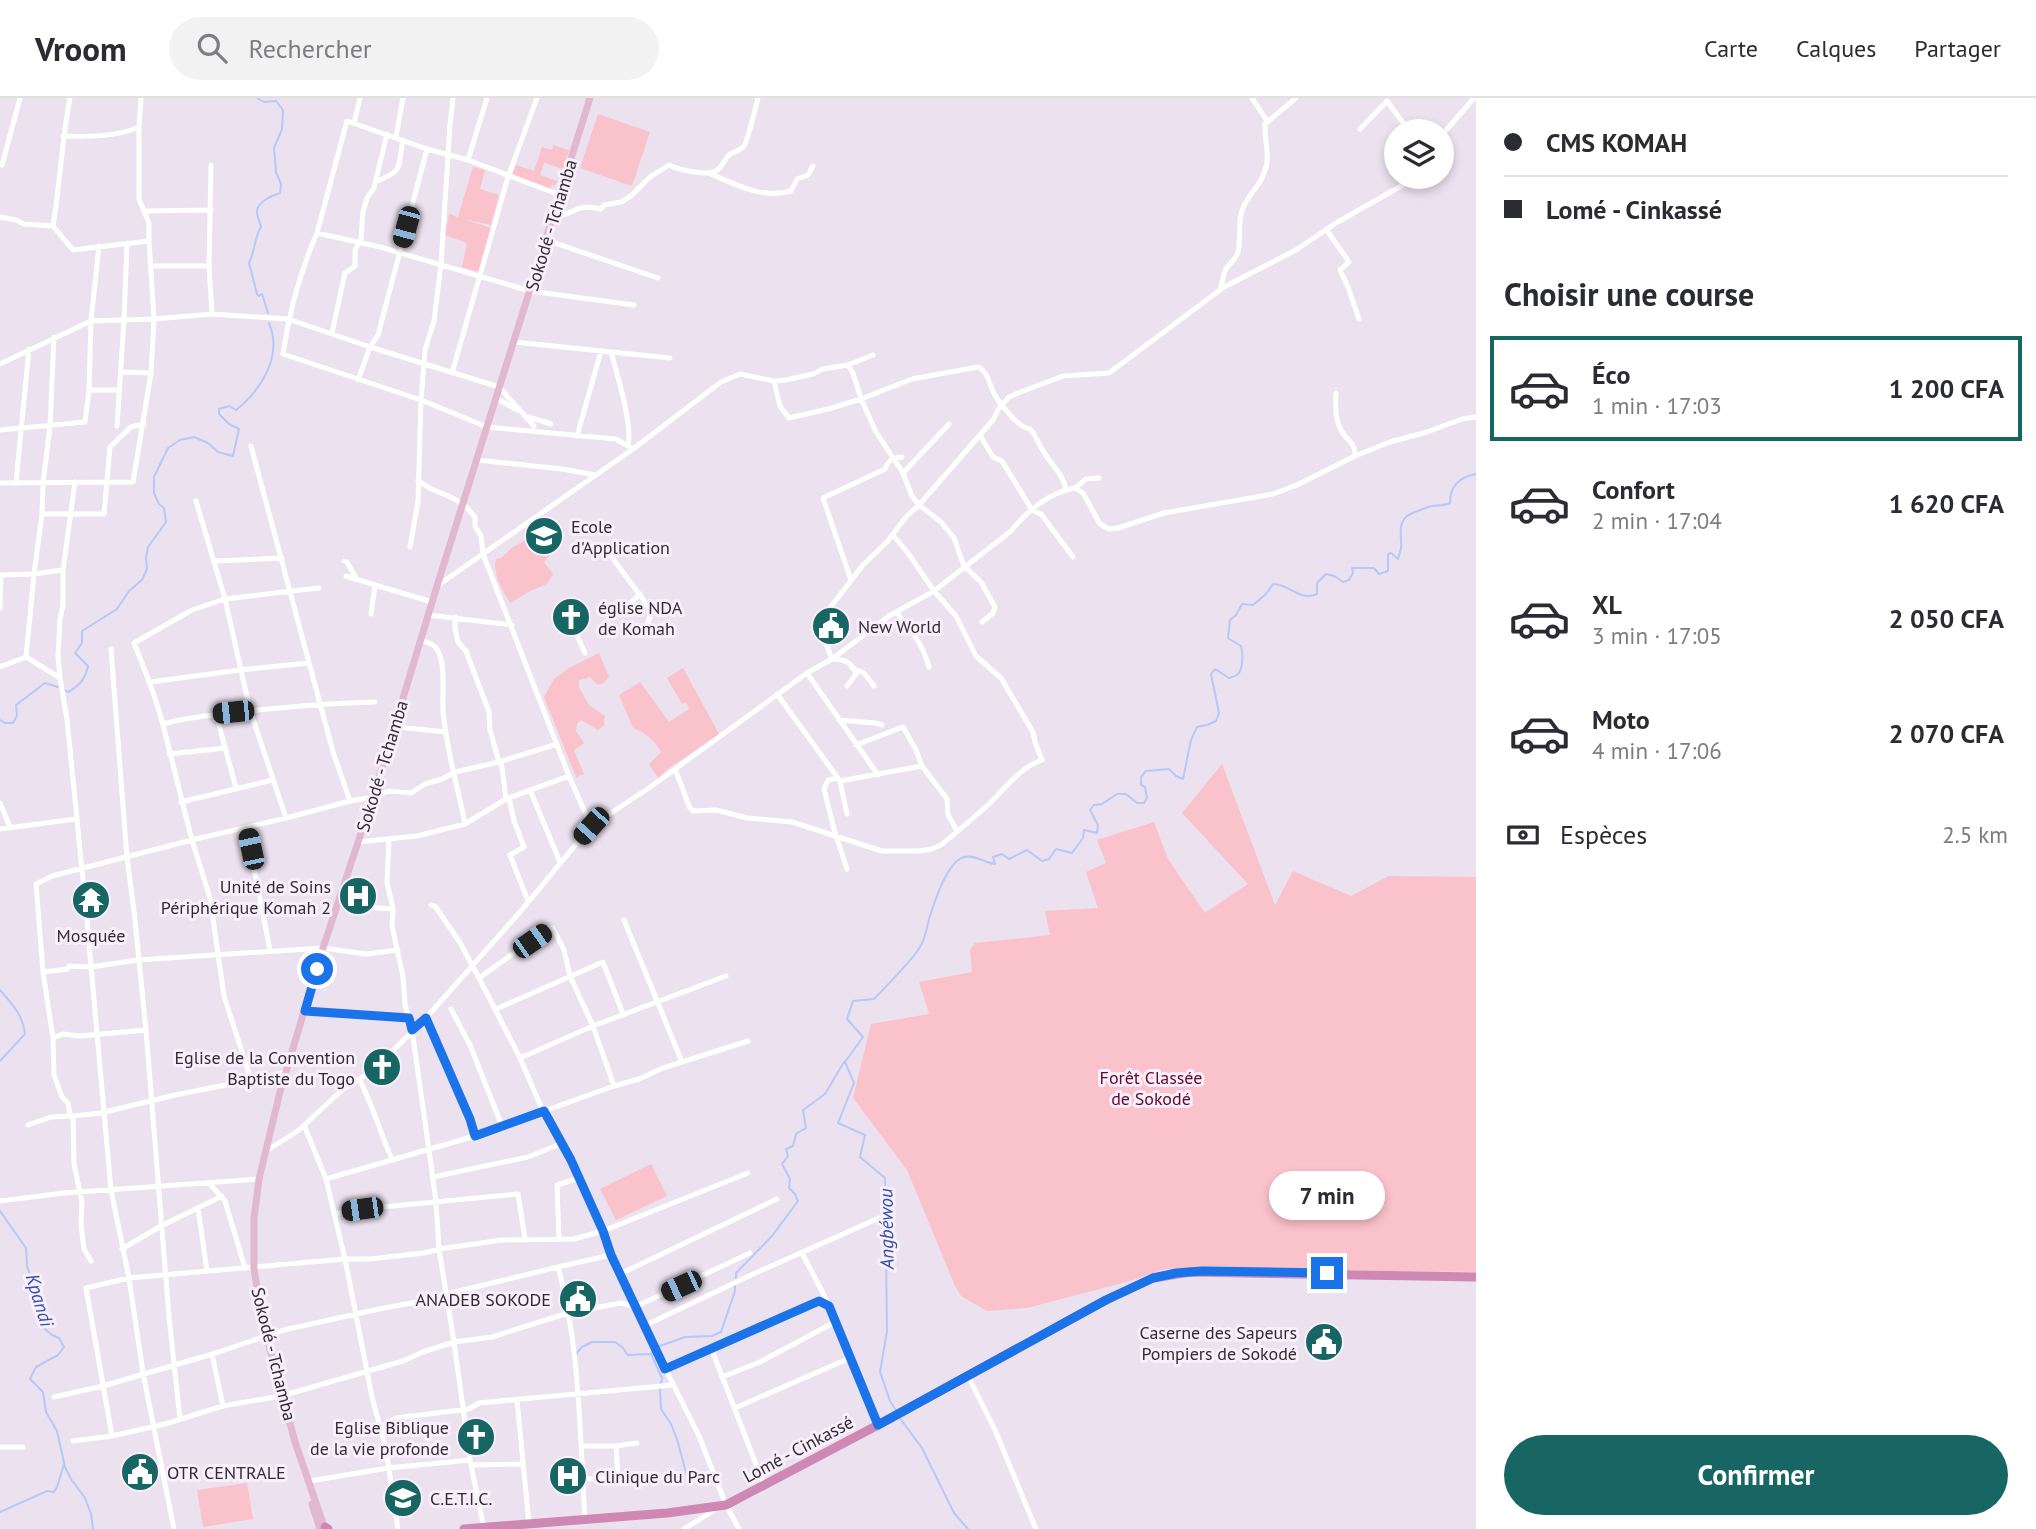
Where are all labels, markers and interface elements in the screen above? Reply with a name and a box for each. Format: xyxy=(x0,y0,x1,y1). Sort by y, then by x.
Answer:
search box xyxy=(169,17,659,80)
text: Vroom xyxy=(35,27,127,70)
icon: search xyxy=(193,29,231,67)
text: Rechercher xyxy=(249,32,372,65)
text: Carte xyxy=(1704,33,1758,64)
text: Calques xyxy=(1796,33,1876,64)
text: Partager xyxy=(1914,33,2001,64)
map controls xyxy=(1384,119,1454,189)
button: layers xyxy=(1384,119,1454,189)
text: CMS KOMAH xyxy=(1546,126,1687,159)
street label: Sokodé - Tchamba xyxy=(520,156,582,294)
text: Lomé - Cinkassé xyxy=(1546,193,1722,226)
car xyxy=(391,204,422,250)
text: Choisir une course xyxy=(1504,273,1754,315)
icon: car xyxy=(1508,357,1571,420)
text: Éco xyxy=(1592,358,1630,391)
text: 1 200 CFA xyxy=(1889,372,2004,405)
text: 1 min · 17:03 xyxy=(1592,391,1722,420)
icon: car xyxy=(1508,472,1571,535)
text: Confort xyxy=(1592,473,1675,506)
text: 1 620 CFA xyxy=(1889,487,2004,520)
text: 2 min · 17:04 xyxy=(1592,506,1722,535)
school or university icon: Ecole d'Application xyxy=(523,515,565,557)
place label: Ecole d'Application xyxy=(571,515,670,559)
icon: car xyxy=(1508,587,1571,650)
text: XL xyxy=(1592,588,1622,621)
church icon: église NDA de Komah xyxy=(550,596,592,638)
place label: église NDA de Komah xyxy=(598,596,683,640)
text: 2 050 CFA xyxy=(1889,602,2004,635)
public building icon: New World xyxy=(810,605,852,647)
place label: New World xyxy=(858,615,941,638)
text: 3 min · 17:05 xyxy=(1592,621,1722,650)
street label: Sokodé - Tchamba xyxy=(351,697,413,835)
car xyxy=(212,699,255,725)
icon: car xyxy=(1508,702,1571,765)
text: Moto xyxy=(1592,703,1650,736)
text: 2 070 CFA xyxy=(1889,717,2004,750)
text: 4 min · 17:06 xyxy=(1592,736,1722,765)
car xyxy=(570,803,613,849)
icon: cash xyxy=(1504,816,1542,854)
text: Espèces xyxy=(1560,818,1647,851)
text: 2.5 km xyxy=(1942,820,2008,849)
car xyxy=(237,826,266,872)
place label: Unité de Soins Périphérique Komah 2 xyxy=(161,875,331,919)
hospital icon: Unité de Soins Périphérique Komah 2 xyxy=(337,875,379,917)
temple icon: Mosquée xyxy=(70,879,112,921)
car xyxy=(509,920,556,962)
place label: Mosquée xyxy=(57,924,125,947)
route start xyxy=(301,953,333,985)
place label: Eglise de la Convention Baptiste du Togo xyxy=(174,1046,355,1090)
church icon: Eglise de la Convention Baptiste du Togo xyxy=(361,1046,403,1088)
park label: Forêt Classée de Sokodé xyxy=(1100,1066,1202,1110)
callout: 7 min xyxy=(1269,1172,1385,1220)
text: 7 min xyxy=(1300,1181,1354,1210)
water label: Angbéwou xyxy=(873,1188,899,1271)
car xyxy=(340,1196,385,1222)
route end xyxy=(1311,1257,1343,1289)
car xyxy=(658,1268,705,1304)
water label: Kpandi xyxy=(21,1271,60,1330)
public building icon: ANADEB SOKODE xyxy=(557,1278,599,1320)
street label: Sokodé - Tchamba xyxy=(246,1285,302,1423)
place label: ANADEB SOKODE xyxy=(415,1288,551,1311)
place label: Caserne des Sapeurs Pompiers de Sokodé xyxy=(1139,1321,1297,1365)
public building icon: Caserne des Sapeurs Pompiers de Sokodé xyxy=(1303,1321,1345,1363)
street label: Lomé - Cinkassé xyxy=(739,1410,857,1488)
place label: Eglise Biblique de la vie profonde xyxy=(310,1416,449,1460)
church icon: Eglise Biblique de la vie profonde xyxy=(455,1416,497,1458)
button: Confirmer xyxy=(1504,1435,2008,1515)
public building icon: OTR CENTRALE xyxy=(119,1451,161,1493)
hospital icon: Clinique du Parc xyxy=(547,1455,589,1497)
place label: OTR CENTRALE xyxy=(167,1461,286,1484)
place label: Clinique du Parc xyxy=(595,1465,720,1488)
school or university icon: C.E.T.I.C. xyxy=(382,1477,424,1519)
place label: C.E.T.I.C. xyxy=(430,1487,492,1510)

